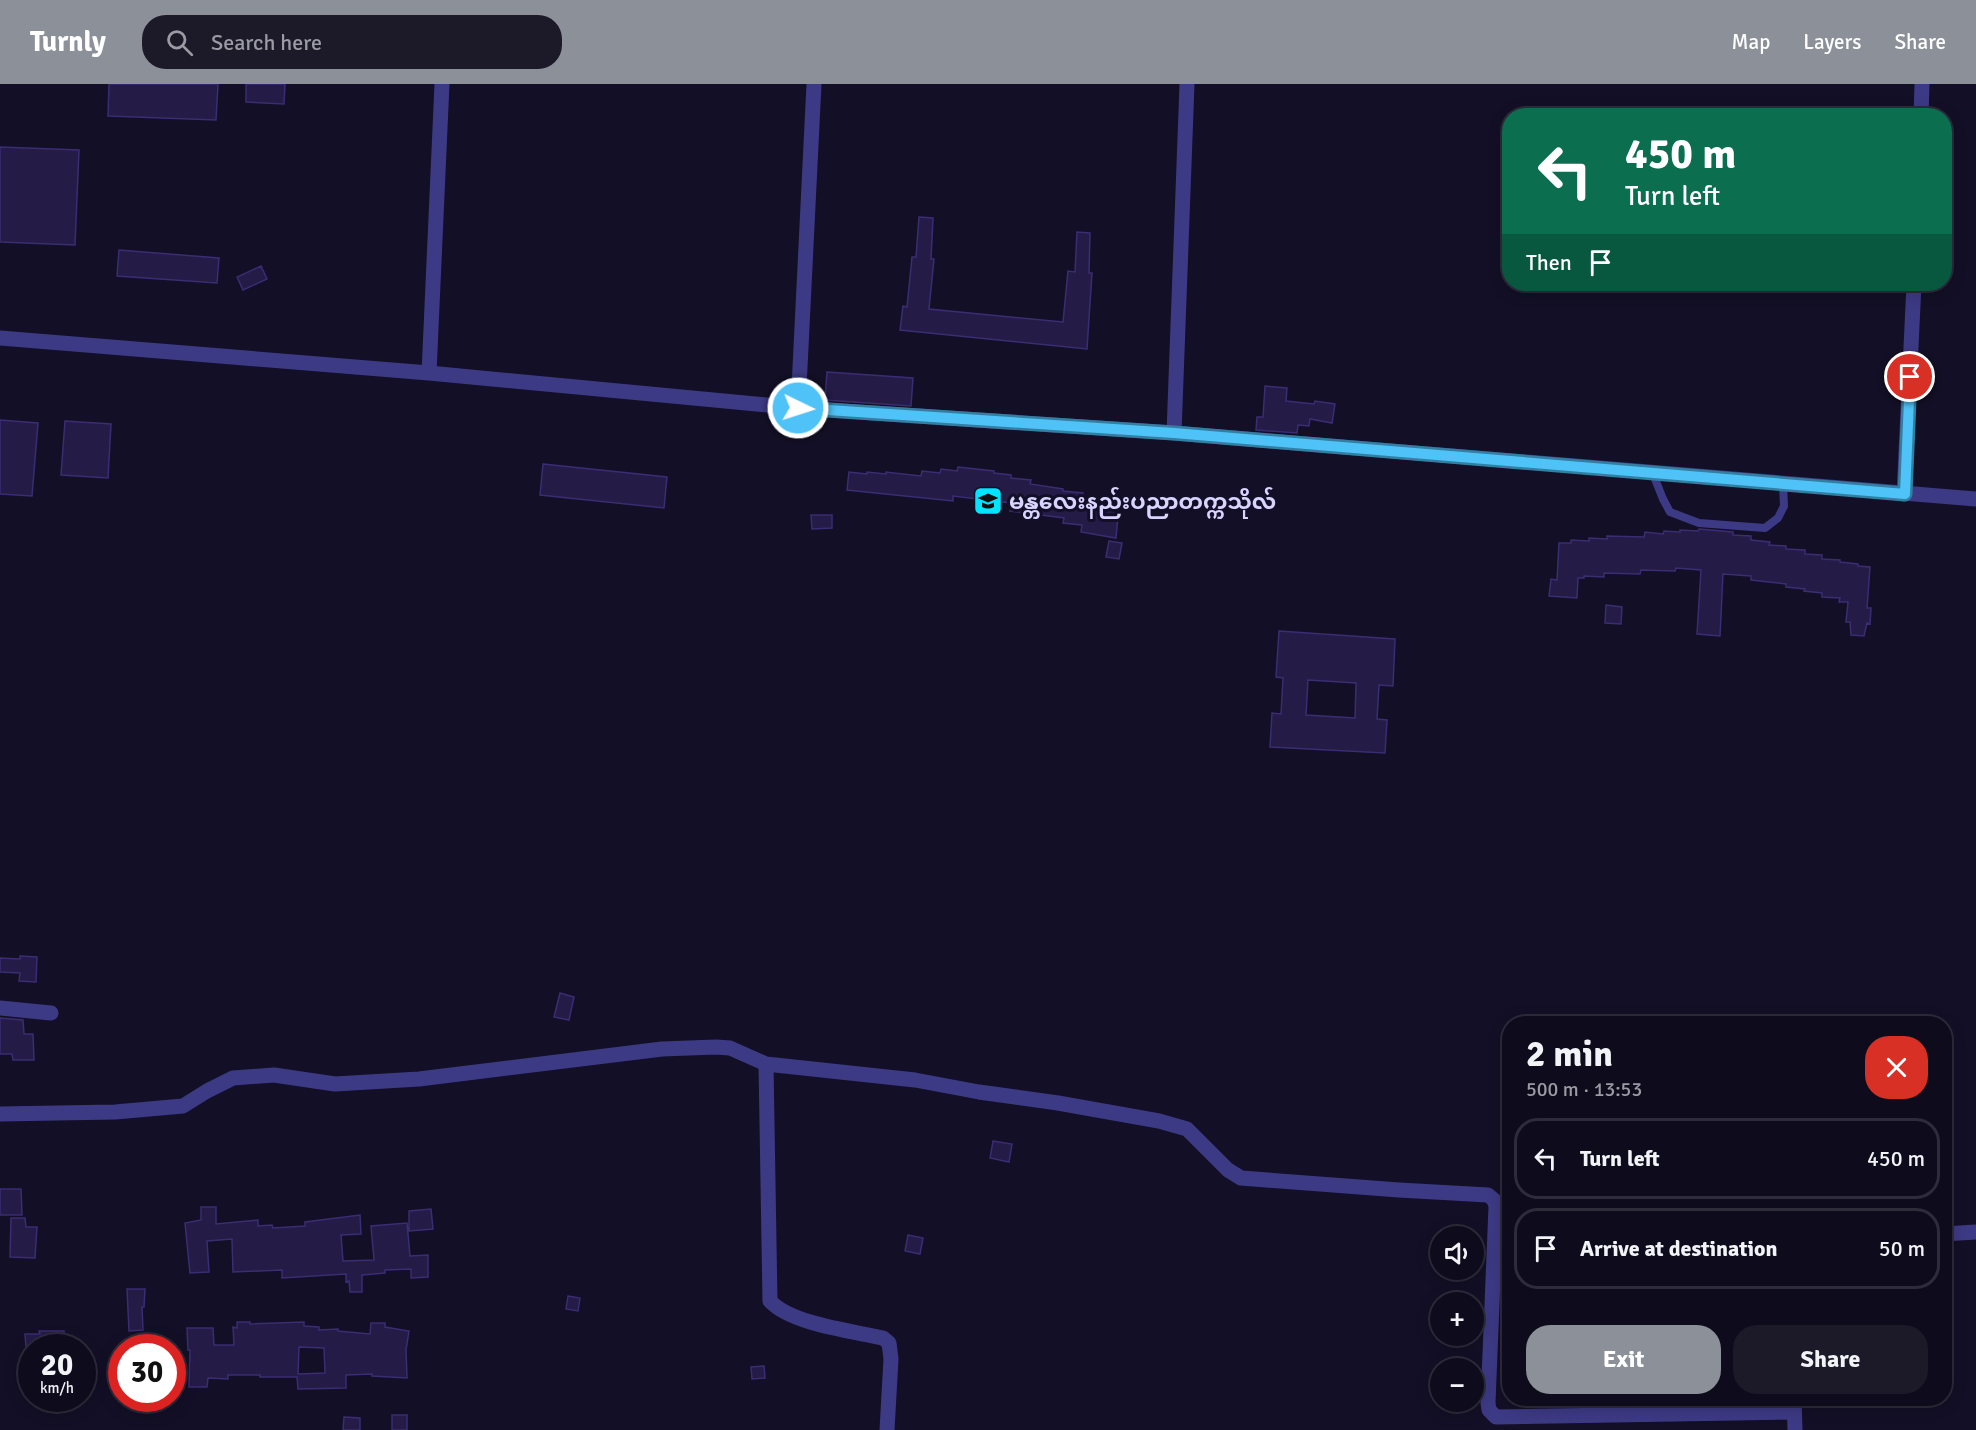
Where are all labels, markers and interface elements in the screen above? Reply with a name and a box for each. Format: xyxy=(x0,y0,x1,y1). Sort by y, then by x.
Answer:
search box xyxy=(142,15,562,69)
text: Turnly xyxy=(30,25,106,59)
icon: search xyxy=(163,26,196,59)
text: Search here xyxy=(211,29,322,56)
text: Map xyxy=(1732,29,1770,55)
text: Layers xyxy=(1803,29,1861,55)
text: Share xyxy=(1894,29,1946,55)
text: 450 m xyxy=(1625,129,1736,180)
icon: left xyxy=(1526,132,1604,210)
text: Turn left xyxy=(1625,180,1720,213)
icon: arrive xyxy=(1584,246,1617,279)
text: Then xyxy=(1526,249,1572,276)
pin xyxy=(1884,351,1935,402)
icon: arrive xyxy=(1893,360,1926,393)
position arrow xyxy=(766,376,830,440)
school or university icon: မန္တလေးနည်းပညာတက္ကသိုလ် xyxy=(972,485,1004,517)
place label: မန္တလေးနည်းပညာတက္ကသိုလ် xyxy=(1009,486,1276,519)
text: 2 min xyxy=(1526,1032,1613,1077)
button: close xyxy=(1865,1036,1928,1099)
text: 500 m · 13:53 xyxy=(1526,1077,1642,1102)
icon: left xyxy=(1529,1142,1562,1175)
text: Turn left xyxy=(1580,1145,1660,1172)
text: 450 m xyxy=(1867,1145,1925,1172)
map controls xyxy=(1430,1226,1484,1412)
button: sound xyxy=(1430,1226,1484,1280)
icon: arrive xyxy=(1529,1232,1562,1265)
text: Arrive at destination xyxy=(1580,1235,1777,1262)
text: 50 m xyxy=(1879,1235,1925,1262)
button: + xyxy=(1430,1292,1484,1346)
button: Exit xyxy=(1526,1325,1721,1394)
button: Share xyxy=(1733,1325,1928,1394)
speed limit sign: 30 xyxy=(108,1334,186,1412)
text: 20 xyxy=(41,1347,73,1384)
button: − xyxy=(1430,1358,1484,1412)
text: km/h xyxy=(40,1379,74,1397)

